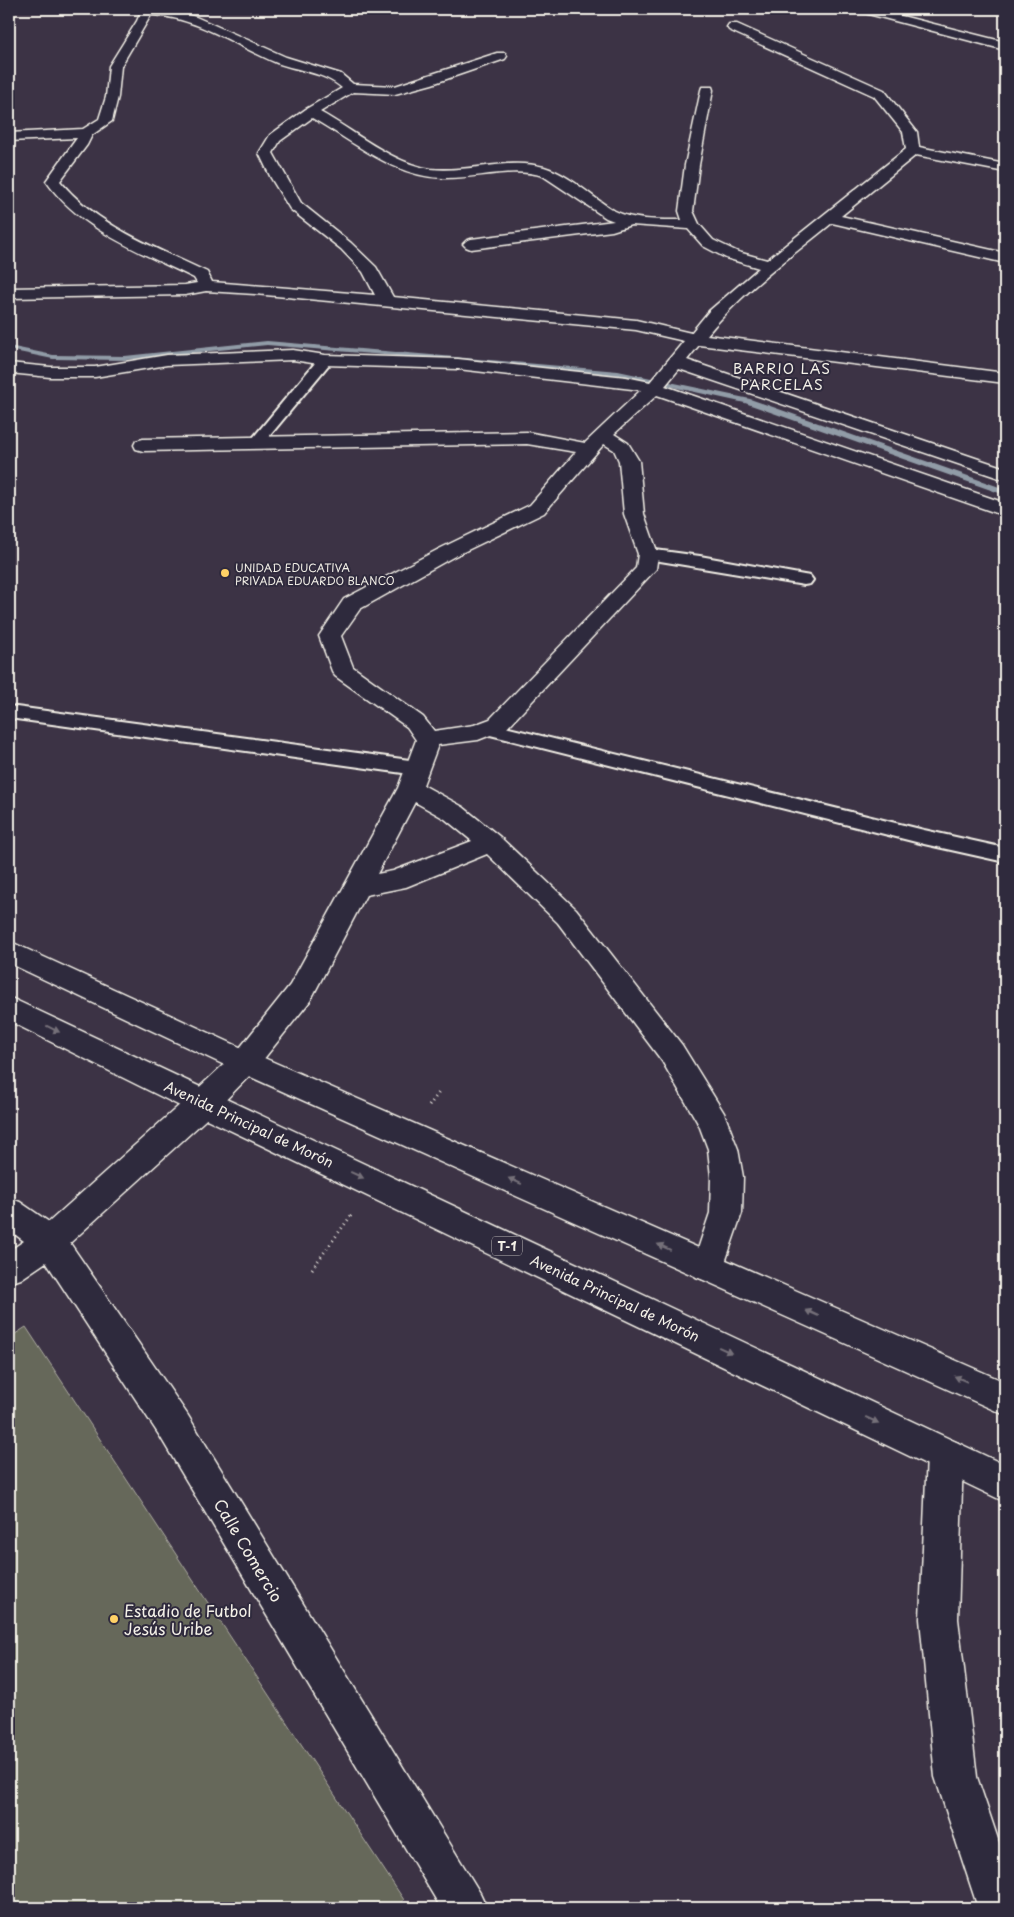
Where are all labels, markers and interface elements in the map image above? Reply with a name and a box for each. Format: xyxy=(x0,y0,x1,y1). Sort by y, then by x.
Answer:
district label: BARRIO LAS PARCELAS xyxy=(733,358,831,395)
place label: UNIDAD EDUCATIVA PRIVADA EDUARDO BLANCO xyxy=(235,559,395,589)
marker: UNIDAD EDUCATIVA PRIVADA EDUARDO BLANCO xyxy=(219,567,231,579)
one-way arrow xyxy=(45,1025,60,1034)
street label: Avenida Principal de Morón xyxy=(161,1075,337,1173)
one-way arrow xyxy=(350,1172,364,1180)
one-way arrow xyxy=(508,1177,522,1185)
road number: T-1 xyxy=(492,1236,522,1256)
one-way arrow xyxy=(657,1243,671,1251)
street label: Avenida Principal de Morón xyxy=(527,1249,703,1347)
one-way arrow xyxy=(805,1309,819,1317)
one-way arrow xyxy=(718,1346,732,1354)
one-way arrow xyxy=(954,1375,968,1383)
one-way arrow xyxy=(865,1416,879,1424)
street label: Calle Comercio xyxy=(209,1494,289,1606)
place label: Estadio de Futbol Jesús Uribe xyxy=(124,1598,252,1640)
marker: Estadio de Futbol Jesús Uribe xyxy=(108,1613,120,1625)

